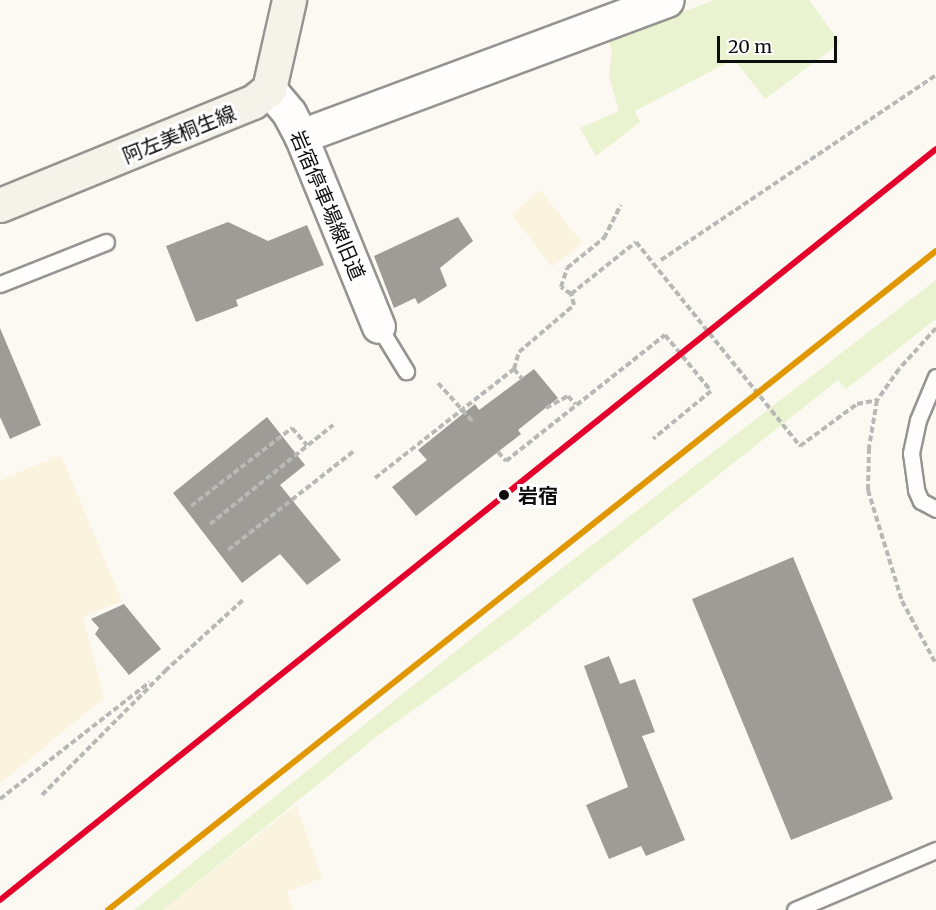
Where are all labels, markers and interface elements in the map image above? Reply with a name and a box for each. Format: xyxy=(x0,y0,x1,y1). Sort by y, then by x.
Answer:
scale bar xyxy=(720,24,840,62)
text: 20 m xyxy=(728,35,772,58)
street label: 阿左美桐生線 xyxy=(119,100,239,168)
street label: 岩宿停車場線旧道 xyxy=(286,127,370,283)
place label: 岩宿 xyxy=(518,483,558,507)
marker: 岩宿 xyxy=(495,486,513,504)

